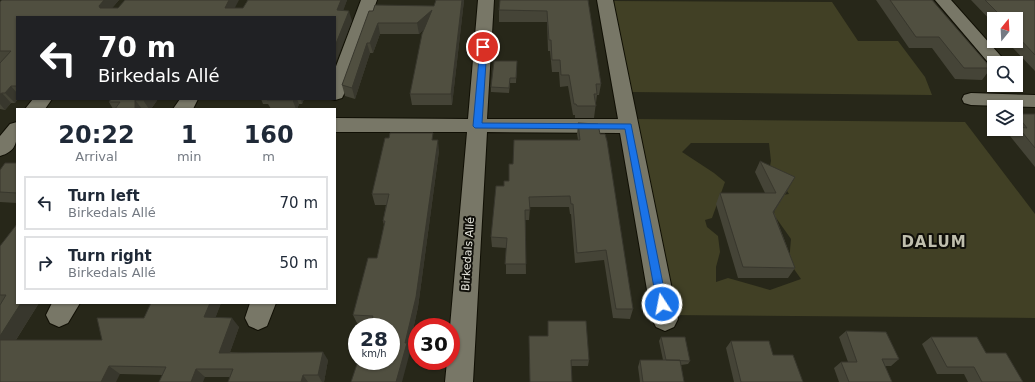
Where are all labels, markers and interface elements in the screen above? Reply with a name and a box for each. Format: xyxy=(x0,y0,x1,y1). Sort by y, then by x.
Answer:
north arrow xyxy=(987,12,1023,48)
map controls xyxy=(987,12,1023,136)
pin xyxy=(466,30,500,64)
text: 70 m xyxy=(98,31,176,64)
icon: left xyxy=(32,32,84,84)
icon: arrive xyxy=(472,36,494,58)
button: search xyxy=(987,56,1023,92)
text: Birkedals Allé xyxy=(98,65,220,86)
button: layers xyxy=(987,100,1023,136)
text: 20:22 xyxy=(58,121,135,149)
text: 1 xyxy=(181,121,197,149)
text: 160 xyxy=(244,121,294,149)
text: Arrival xyxy=(75,149,118,164)
text: min xyxy=(177,149,201,164)
text: m xyxy=(262,149,275,164)
text: Turn left xyxy=(68,187,140,205)
icon: left xyxy=(34,192,56,214)
text: 70 m xyxy=(280,194,318,212)
text: Birkedals Allé xyxy=(68,205,156,220)
street label: Birkedals Allé xyxy=(459,216,477,292)
district label: DALUM xyxy=(901,233,967,251)
text: Turn right xyxy=(68,247,152,265)
icon: right xyxy=(34,252,56,274)
text: 50 m xyxy=(280,254,318,272)
text: Birkedals Allé xyxy=(68,265,156,280)
position arrow xyxy=(641,283,683,325)
speed limit sign: 30 xyxy=(408,318,460,370)
text: 28 xyxy=(360,327,388,351)
text: km/h xyxy=(361,348,387,359)

